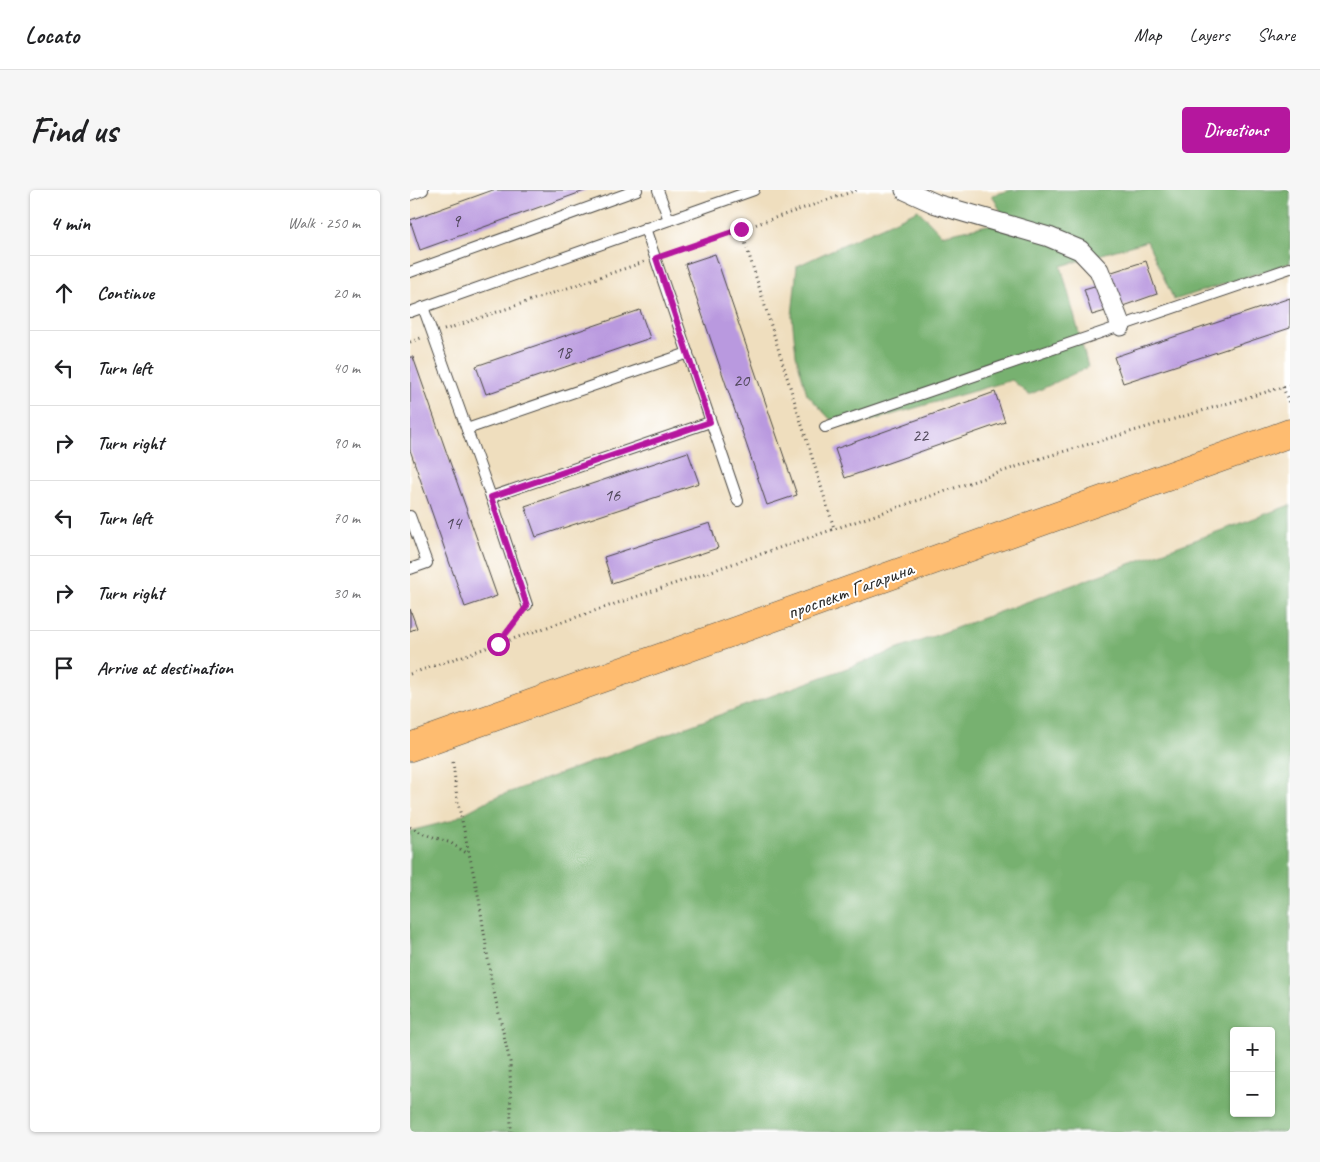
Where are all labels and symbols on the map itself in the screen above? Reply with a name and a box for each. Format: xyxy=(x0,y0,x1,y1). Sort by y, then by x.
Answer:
house number: 9 xyxy=(452,210,462,232)
route end xyxy=(730,218,753,241)
house number: 18 xyxy=(555,341,573,363)
house number: 20 xyxy=(733,369,751,391)
house number: 22 xyxy=(912,424,930,446)
house number: 16 xyxy=(604,484,621,506)
house number: 14 xyxy=(445,512,463,534)
street label: проспект Гагарина xyxy=(784,556,918,625)
route start xyxy=(487,633,510,656)

